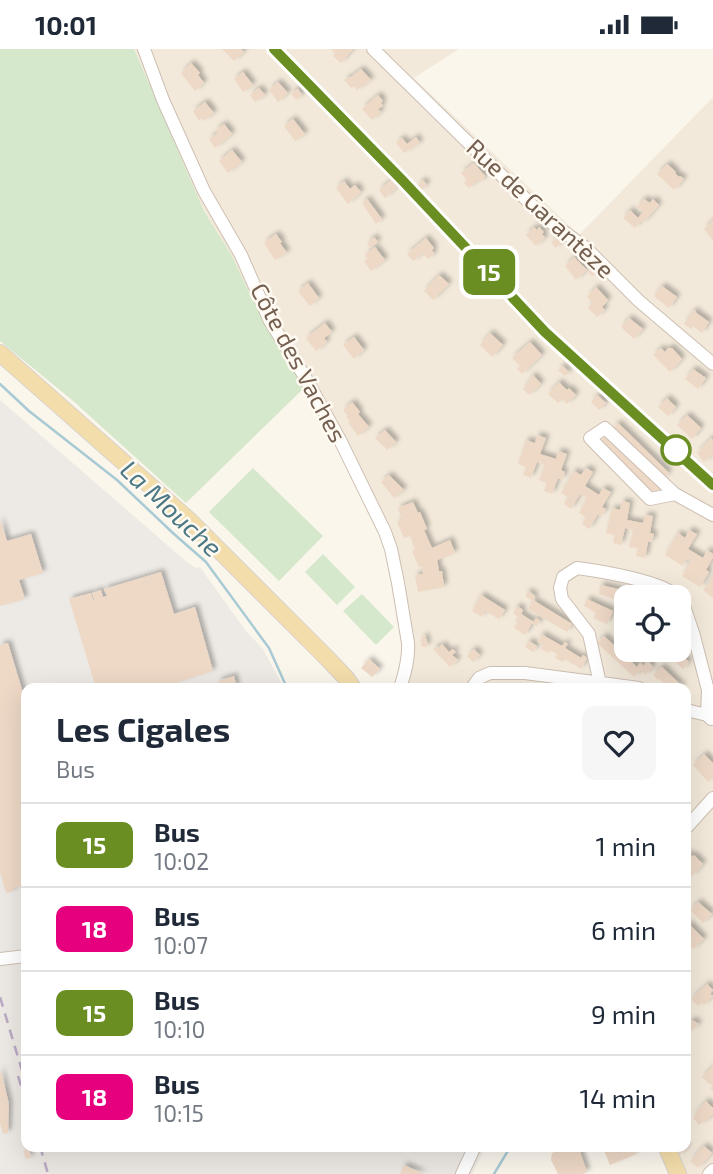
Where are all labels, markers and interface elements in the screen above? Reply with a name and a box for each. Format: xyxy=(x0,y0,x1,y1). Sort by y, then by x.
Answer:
text: 10:01 xyxy=(35,9,97,40)
street label: Rue de Garantèze xyxy=(461,132,621,284)
line badge: 15 xyxy=(458,249,520,295)
text: 15 xyxy=(477,257,501,286)
street label: Côte des Vaches xyxy=(245,278,353,447)
unlabelled marker xyxy=(661,435,691,465)
water label: La Mouche xyxy=(115,453,229,563)
map controls xyxy=(614,585,691,662)
button: locate xyxy=(614,585,691,662)
button: heart xyxy=(582,706,656,780)
text: Les Cigales xyxy=(56,709,230,749)
text: Bus xyxy=(56,755,95,783)
text: Bus xyxy=(154,816,200,847)
text: 15 xyxy=(83,830,106,859)
text: 1 min xyxy=(596,830,656,861)
text: 10:02 xyxy=(154,847,209,875)
text: Bus xyxy=(154,900,200,931)
text: 18 xyxy=(82,914,107,943)
text: 6 min xyxy=(591,914,656,945)
text: 10:07 xyxy=(154,931,208,959)
text: Bus xyxy=(154,984,200,1015)
text: 15 xyxy=(83,998,106,1027)
text: 9 min xyxy=(591,998,656,1029)
text: 10:10 xyxy=(154,1015,205,1043)
text: Bus xyxy=(154,1068,200,1099)
text: 18 xyxy=(82,1082,107,1111)
text: 14 min xyxy=(580,1082,656,1113)
text: 10:15 xyxy=(154,1099,204,1127)

